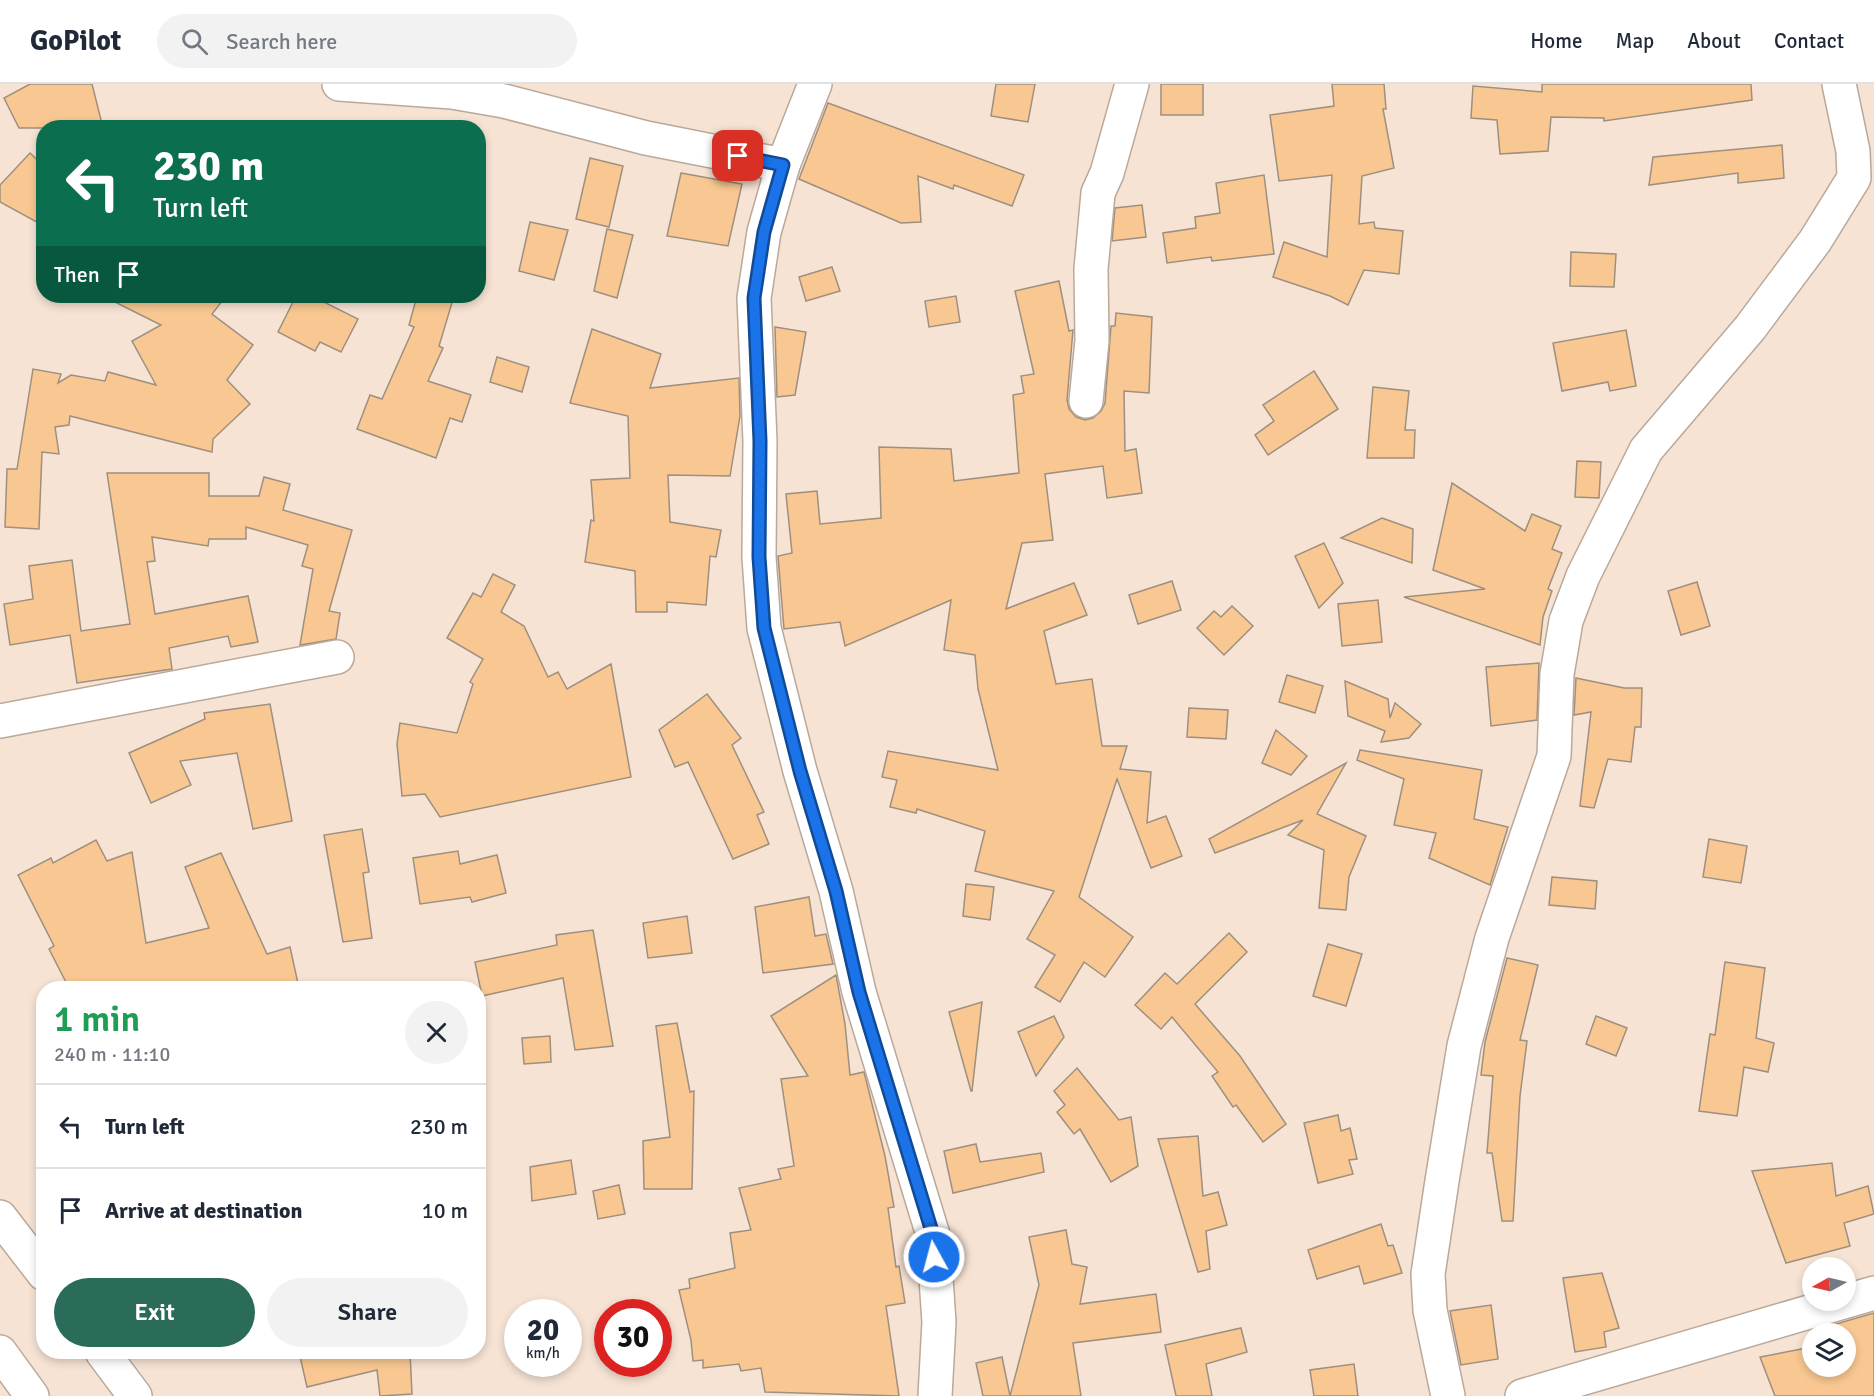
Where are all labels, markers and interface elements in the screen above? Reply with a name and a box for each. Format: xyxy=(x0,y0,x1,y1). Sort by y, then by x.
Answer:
search box xyxy=(157,14,577,68)
text: GoPilot xyxy=(30,24,121,58)
icon: search xyxy=(178,25,211,58)
text: Search here xyxy=(226,28,337,55)
text: Home xyxy=(1530,28,1583,54)
text: Map xyxy=(1616,28,1654,54)
text: About xyxy=(1687,28,1741,54)
text: Contact xyxy=(1774,28,1844,54)
pin xyxy=(712,130,763,181)
icon: arrive xyxy=(721,139,754,172)
text: 230 m xyxy=(153,141,264,192)
icon: left xyxy=(54,144,132,222)
text: Turn left xyxy=(153,192,248,225)
icon: arrive xyxy=(112,258,145,291)
text: Then xyxy=(54,261,100,288)
text: 1 min xyxy=(54,997,140,1042)
button: close xyxy=(405,1001,468,1064)
text: 240 m · 11:10 xyxy=(54,1042,170,1067)
icon: left xyxy=(54,1110,87,1143)
text: Turn left xyxy=(105,1113,185,1140)
text: 230 m xyxy=(410,1113,468,1140)
icon: arrive xyxy=(54,1194,87,1227)
text: Arrive at destination xyxy=(105,1197,302,1224)
text: 10 m xyxy=(422,1197,468,1224)
position arrow xyxy=(902,1225,966,1289)
north arrow xyxy=(1802,1257,1856,1311)
map controls xyxy=(1802,1257,1856,1377)
button: Exit xyxy=(54,1278,255,1347)
button: Share xyxy=(267,1278,468,1347)
speed limit sign: 30 xyxy=(594,1299,672,1377)
text: 20 xyxy=(527,1312,559,1349)
button: layers xyxy=(1802,1323,1856,1377)
text: km/h xyxy=(526,1344,560,1362)

